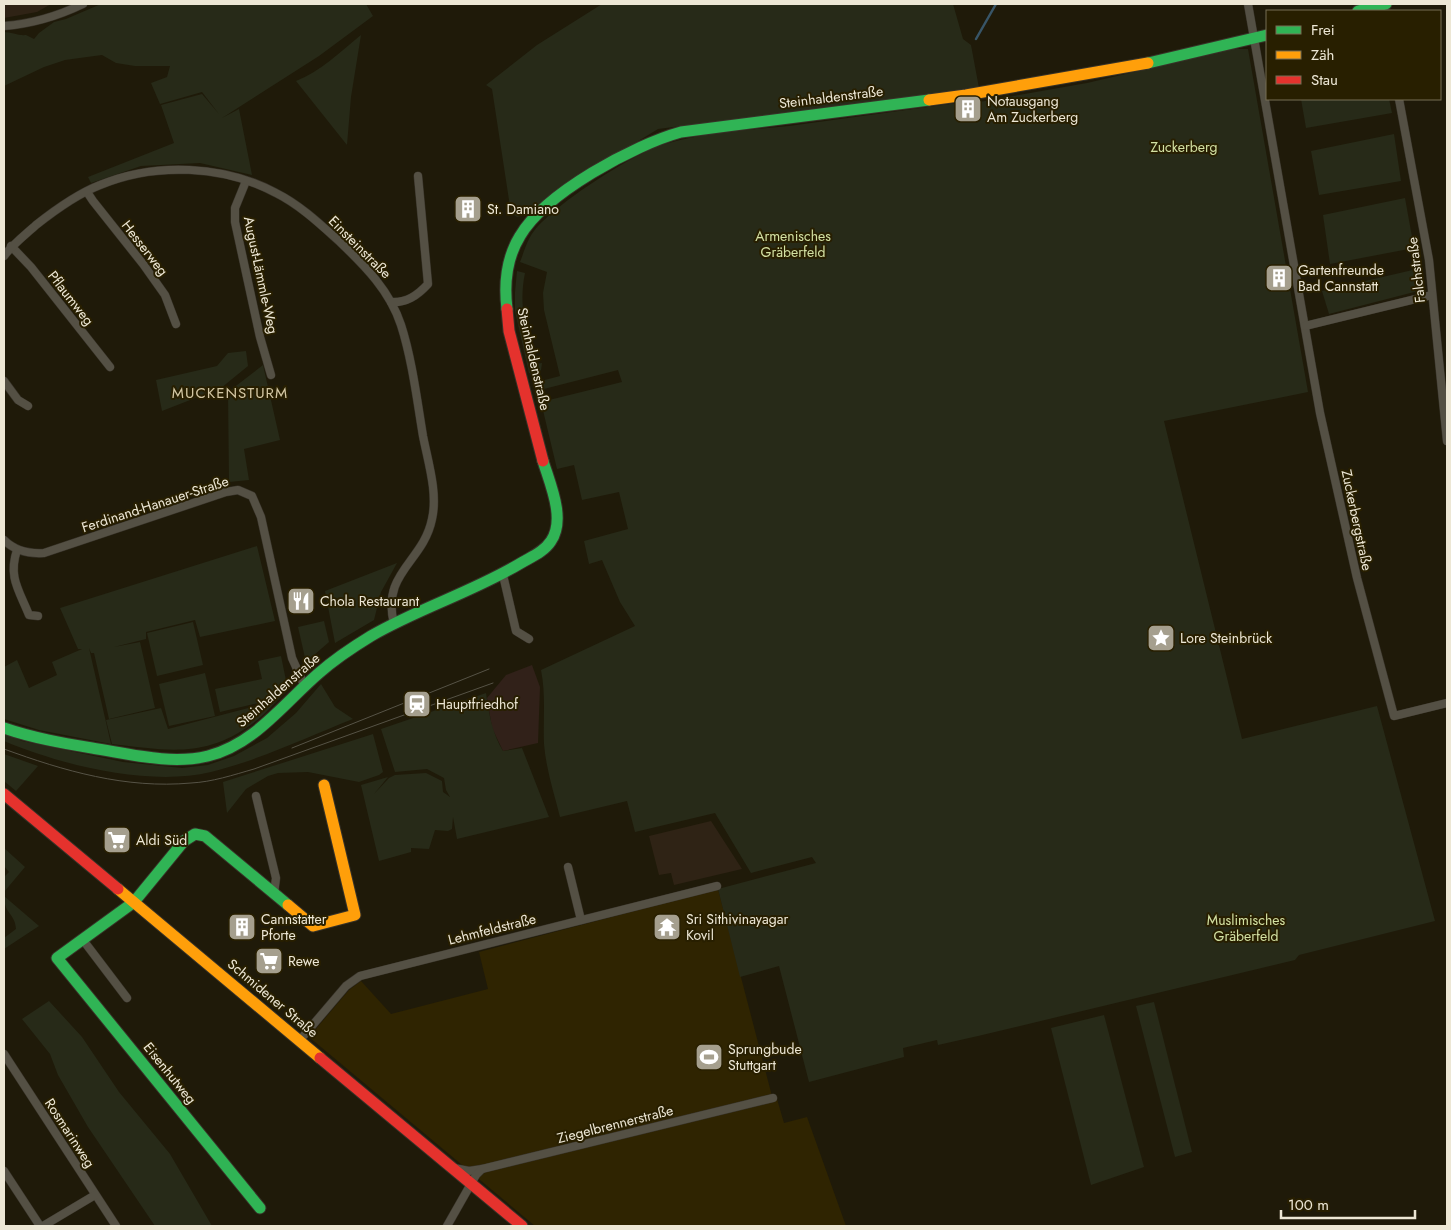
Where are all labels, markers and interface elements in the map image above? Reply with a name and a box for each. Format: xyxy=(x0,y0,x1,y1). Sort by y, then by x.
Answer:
legend xyxy=(1266,10,1441,100)
text: Frei xyxy=(1311,19,1335,41)
text: Zäh xyxy=(1311,44,1334,66)
text: Stau xyxy=(1311,69,1338,91)
street label: Steinhaldenstraße xyxy=(778,81,884,113)
place label: Notausgang Am Zuckerberg xyxy=(987,91,1078,127)
building icon: Notausgang Am Zuckerberg xyxy=(953,94,983,124)
park label: Zuckerberg xyxy=(1151,137,1217,157)
building icon: St. Damiano xyxy=(453,194,483,224)
place label: St. Damiano xyxy=(487,199,559,219)
street label: Einsteinstraße xyxy=(324,211,396,283)
street label: August-Lämmle-Weg xyxy=(239,214,283,336)
street label: Hesserweg xyxy=(117,216,173,280)
park label: Armenisches Gräberfeld xyxy=(755,226,831,262)
street label: Falchstraße xyxy=(1402,236,1430,304)
place label: Gartenfreunde Bad Cannstatt xyxy=(1298,260,1384,296)
building icon: Gartenfreunde Bad Cannstatt xyxy=(1264,263,1294,293)
street label: Pflaumweg xyxy=(43,266,99,330)
street label: Steinhaldenstraße xyxy=(512,306,556,412)
district label: MUCKENSTURM xyxy=(172,382,288,404)
street label: Zuckerbergstraße xyxy=(1337,468,1377,572)
street label: Ferdinand-Hanauer-Straße xyxy=(79,471,231,537)
restaurant icon: Chola Restaurant xyxy=(286,586,316,616)
place label: Chola Restaurant xyxy=(320,591,420,611)
place icon: Lore Steinbrück xyxy=(1146,623,1176,653)
place label: Lore Steinbrück xyxy=(1180,628,1273,648)
street label: Steinhaldenstraße xyxy=(232,648,324,732)
station icon: Hauptfriedhof xyxy=(402,689,432,719)
place label: Hauptfriedhof xyxy=(436,694,519,714)
supermarket icon: Aldi Süd xyxy=(102,825,132,855)
place label: Aldi Süd xyxy=(136,830,187,850)
street label: Lehmfeldstraße xyxy=(446,908,538,950)
place label: Cannstatter Pforte xyxy=(261,909,327,945)
place label: Sri Sithivinayagar Kovil xyxy=(686,909,788,945)
park label: Muslimisches Gräberfeld xyxy=(1207,910,1285,946)
building icon: Cannstatter Pforte xyxy=(227,912,257,942)
temple icon: Sri Sithivinayagar Kovil xyxy=(652,912,682,942)
supermarket icon: Rewe xyxy=(254,946,284,976)
place label: Rewe xyxy=(288,951,319,971)
street label: Schmidener Straße xyxy=(223,954,323,1042)
street label: Eisenhutweg xyxy=(139,1038,201,1108)
place label: Sprungbude Stuttgart xyxy=(728,1039,802,1075)
sports icon: Sprungbude Stuttgart xyxy=(694,1042,724,1072)
street label: Rosmarinweg xyxy=(40,1094,100,1172)
street label: Ziegelbrennerstraße xyxy=(555,1100,675,1148)
scale bar xyxy=(1281,1188,1415,1220)
text: 100 m xyxy=(1288,1194,1329,1216)

